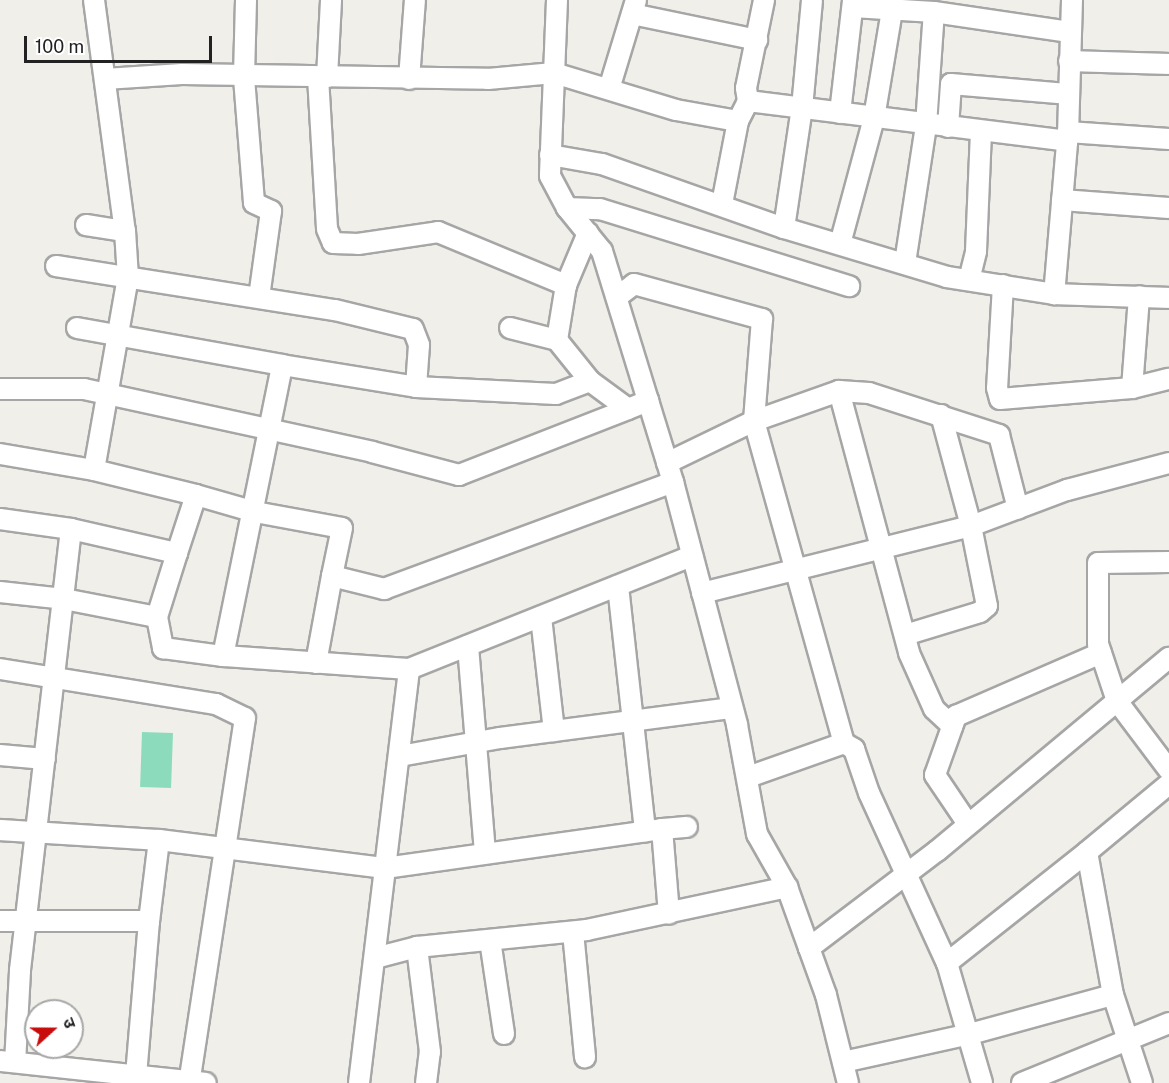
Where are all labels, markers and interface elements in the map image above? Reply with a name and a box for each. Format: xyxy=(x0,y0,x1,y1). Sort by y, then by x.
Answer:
scale bar xyxy=(27,24,214,62)
text: 100 m xyxy=(35,36,84,57)
north arrow xyxy=(24,999,84,1059)
text: उ xyxy=(59,1015,80,1031)

